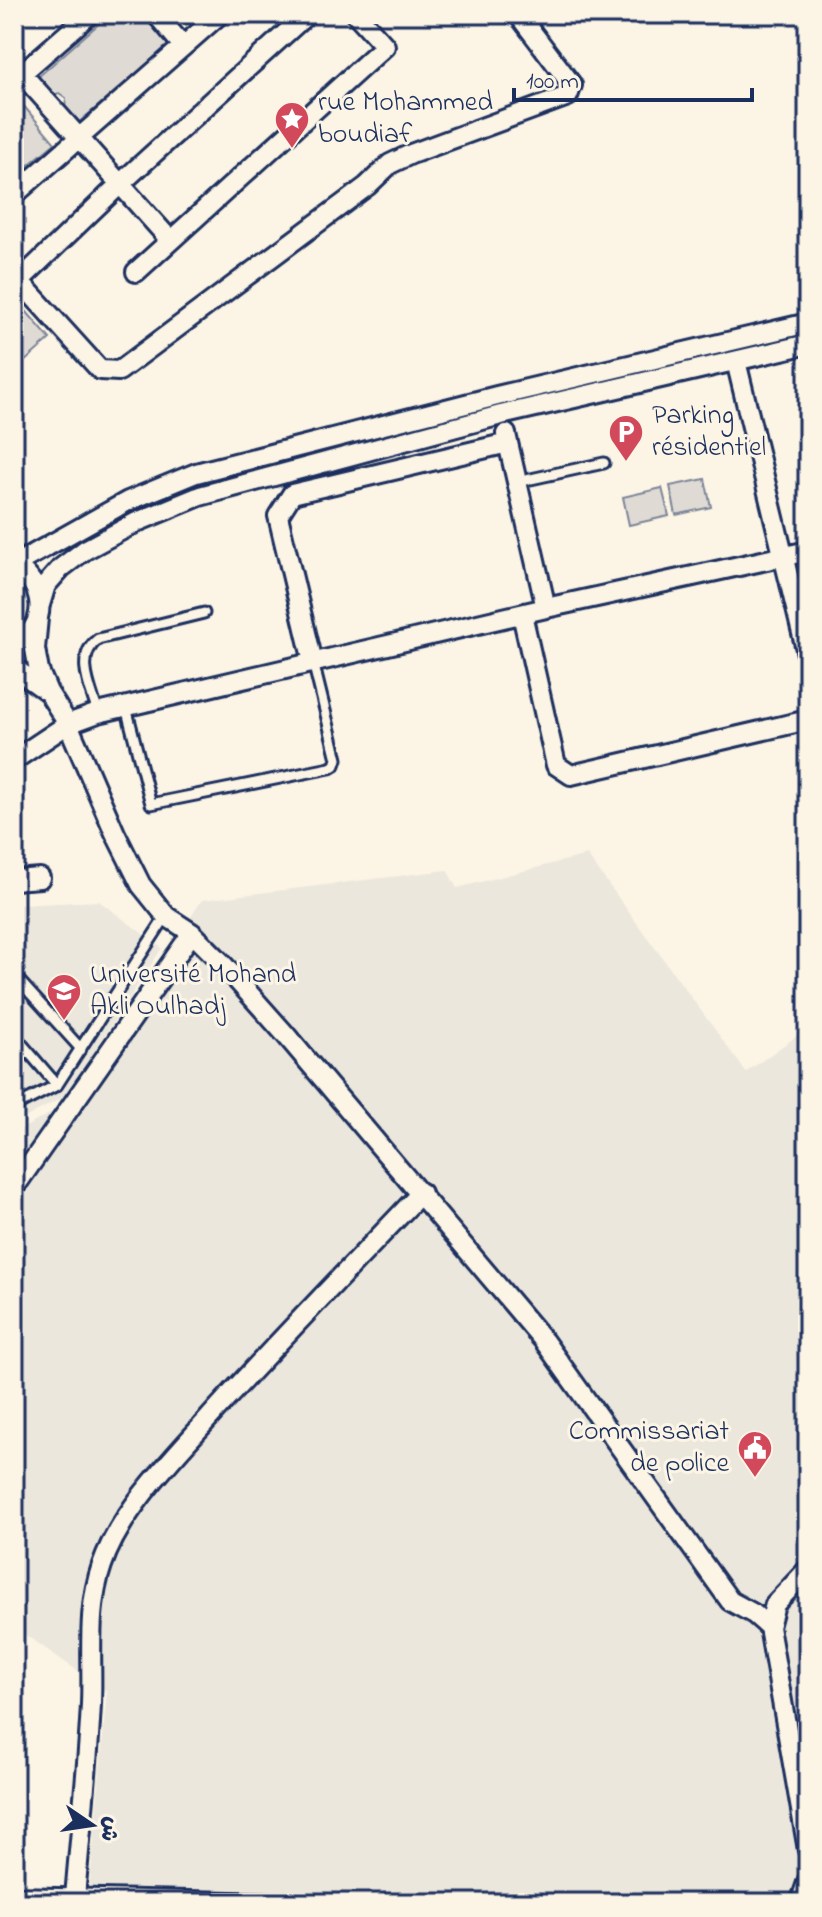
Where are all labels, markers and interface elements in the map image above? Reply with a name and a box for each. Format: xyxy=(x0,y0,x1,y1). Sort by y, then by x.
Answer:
scale bar xyxy=(514,52,752,102)
text: 100 m xyxy=(526,65,579,100)
place label: rue Mohammed boudiaf xyxy=(318,83,493,156)
place icon: rue Mohammed boudiaf xyxy=(273,100,311,150)
place label: Parking résidentiel xyxy=(652,396,766,469)
parking icon: Parking résidentiel xyxy=(607,413,645,463)
place label: Université Mohand Akli Oulhadj xyxy=(90,955,297,1028)
school or university icon: Université Mohand Akli Oulhadj xyxy=(45,972,83,1022)
place label: Commissariat de police xyxy=(569,1412,729,1485)
public building icon: Commissariat de police xyxy=(736,1429,774,1479)
north arrow xyxy=(52,1785,132,1865)
text: ش xyxy=(90,1813,127,1844)

